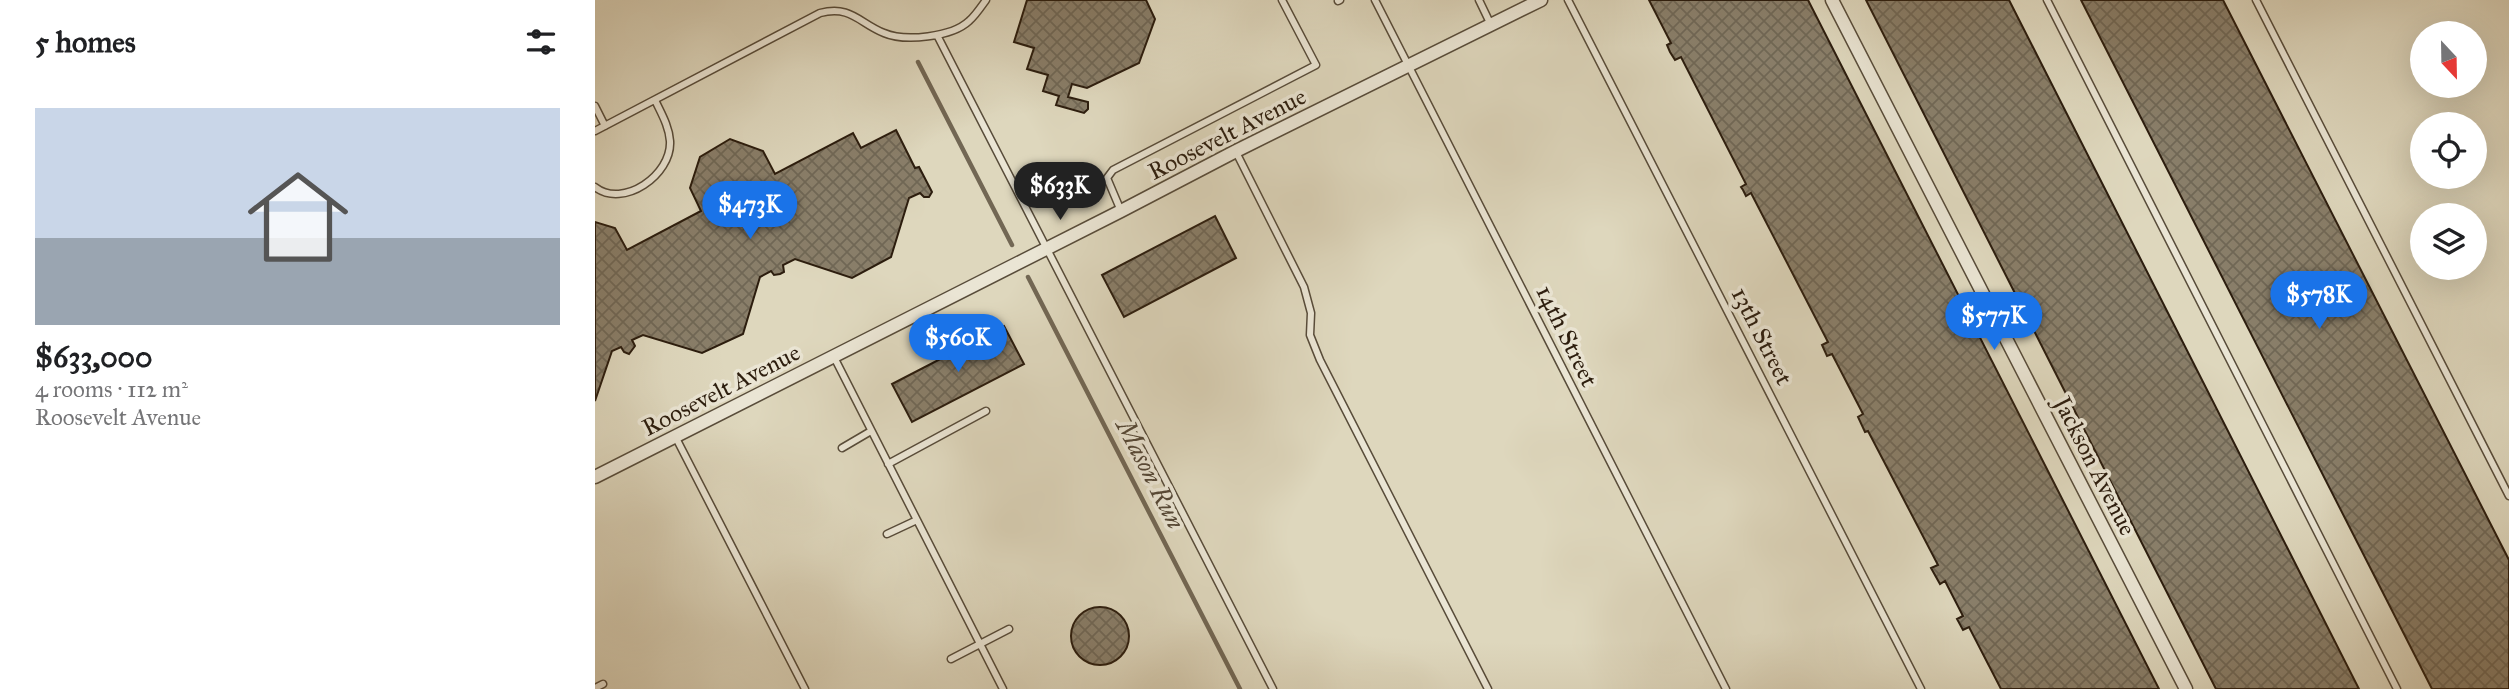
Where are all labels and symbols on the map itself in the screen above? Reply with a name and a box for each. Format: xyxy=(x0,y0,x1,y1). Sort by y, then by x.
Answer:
north arrow xyxy=(2410,21,2487,98)
street label: Roosevelt Avenue xyxy=(1143,81,1311,187)
pin: $633K xyxy=(1011,162,1109,222)
pin: $473K xyxy=(701,182,799,241)
pin: $578K xyxy=(2270,272,2368,331)
street label: 14th Street xyxy=(1530,280,1605,392)
street label: 13th Street xyxy=(1725,282,1800,390)
pin: $577K xyxy=(1945,292,2043,352)
pin: $560K xyxy=(909,314,1007,374)
street label: Roosevelt Avenue xyxy=(637,337,805,443)
street label: Jackson Avenue xyxy=(2046,389,2143,540)
water label: Mason Run xyxy=(1108,411,1192,535)

